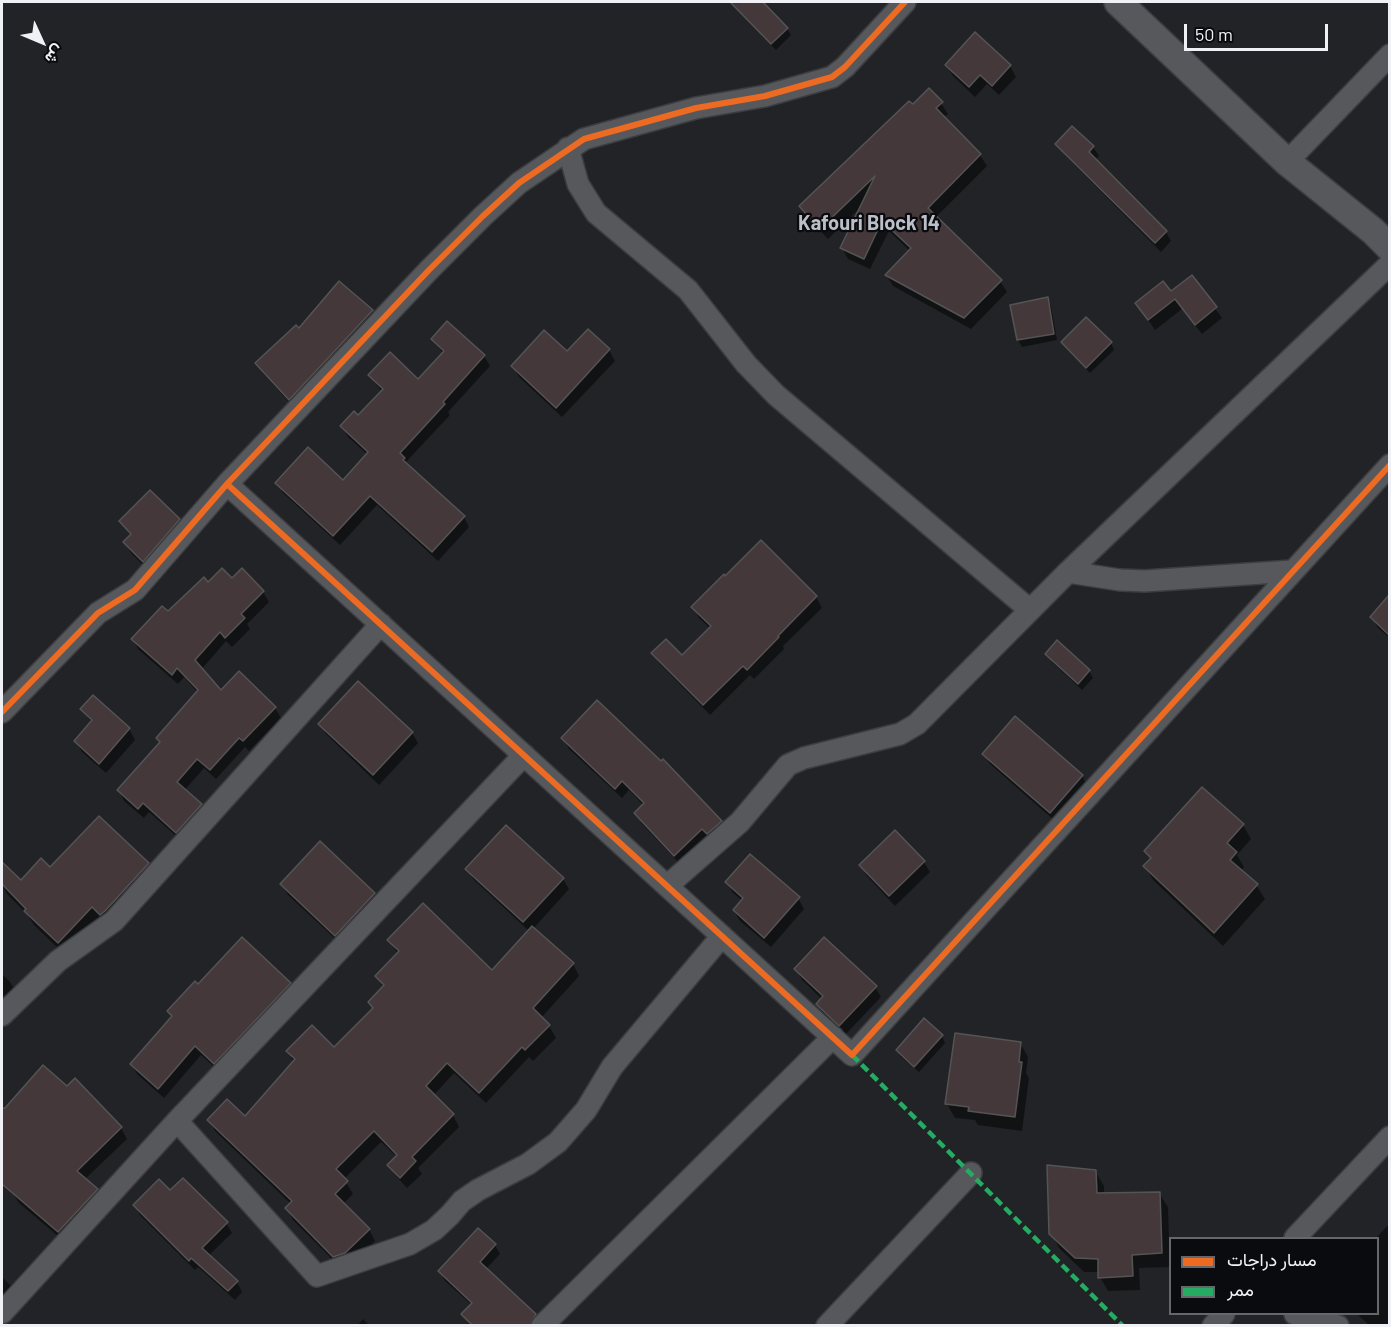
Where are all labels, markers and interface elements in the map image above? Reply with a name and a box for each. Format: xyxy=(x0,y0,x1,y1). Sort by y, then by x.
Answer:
north arrow xyxy=(12,12,72,72)
scale bar xyxy=(1187,12,1331,50)
text: 50 m xyxy=(1195,23,1233,45)
text: ش xyxy=(42,41,69,68)
district label: Kafouri Block 14 xyxy=(798,211,940,235)
legend xyxy=(1169,1237,1379,1315)
text: مسار دراجات xyxy=(1227,1248,1317,1270)
text: ممر xyxy=(1227,1278,1254,1300)

